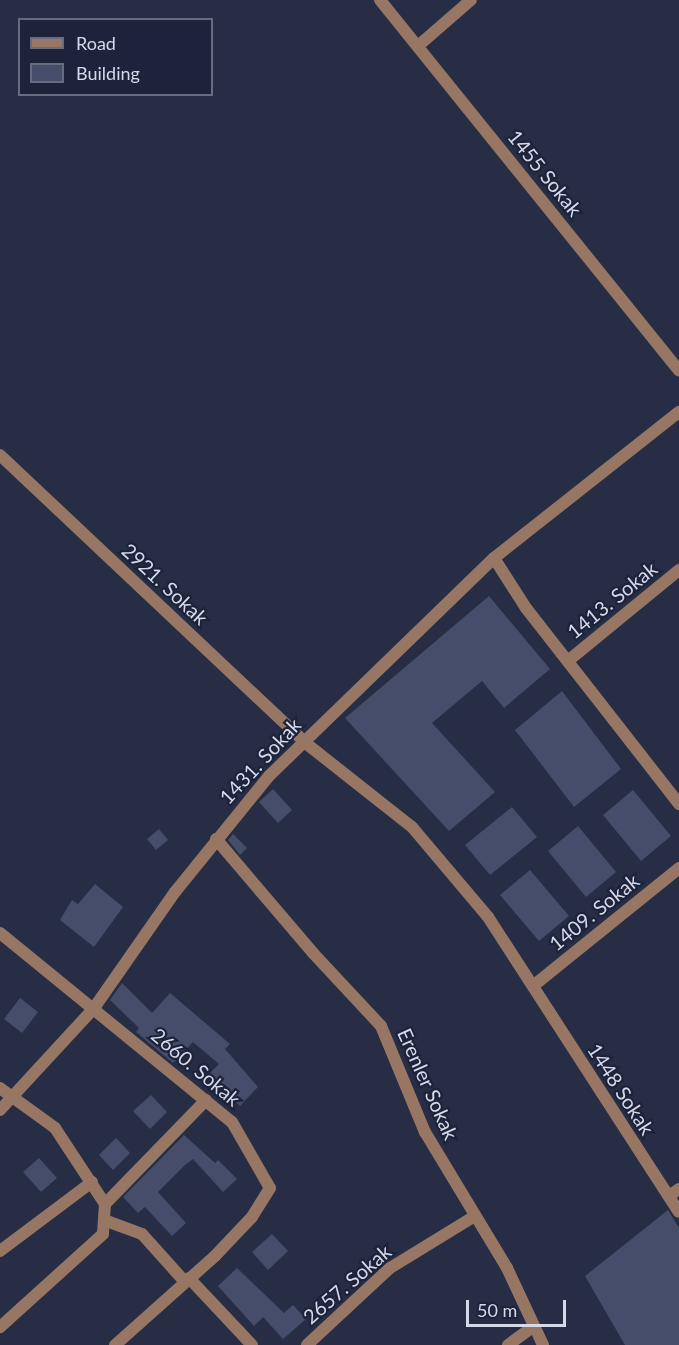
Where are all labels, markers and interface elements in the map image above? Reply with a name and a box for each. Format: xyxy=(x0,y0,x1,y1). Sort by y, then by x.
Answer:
legend xyxy=(18,18,213,96)
text: Road xyxy=(76,32,116,54)
text: Building xyxy=(76,62,140,84)
street label: 1455 Sokak xyxy=(503,125,587,221)
street label: 2921. Sokak xyxy=(117,538,213,630)
street label: 1413. Sokak xyxy=(562,556,662,644)
street label: 1431. Sokak xyxy=(214,713,306,809)
street label: 1409. Sokak xyxy=(544,868,644,956)
street label: 2660. Sokak xyxy=(147,1023,245,1111)
street label: Erenler Sokak xyxy=(393,1024,463,1144)
street label: 1448 Sokak xyxy=(583,1039,659,1139)
street label: 2657. Sokak xyxy=(298,1239,396,1329)
scale bar xyxy=(469,1288,570,1326)
text: 50 m xyxy=(477,1299,517,1321)

